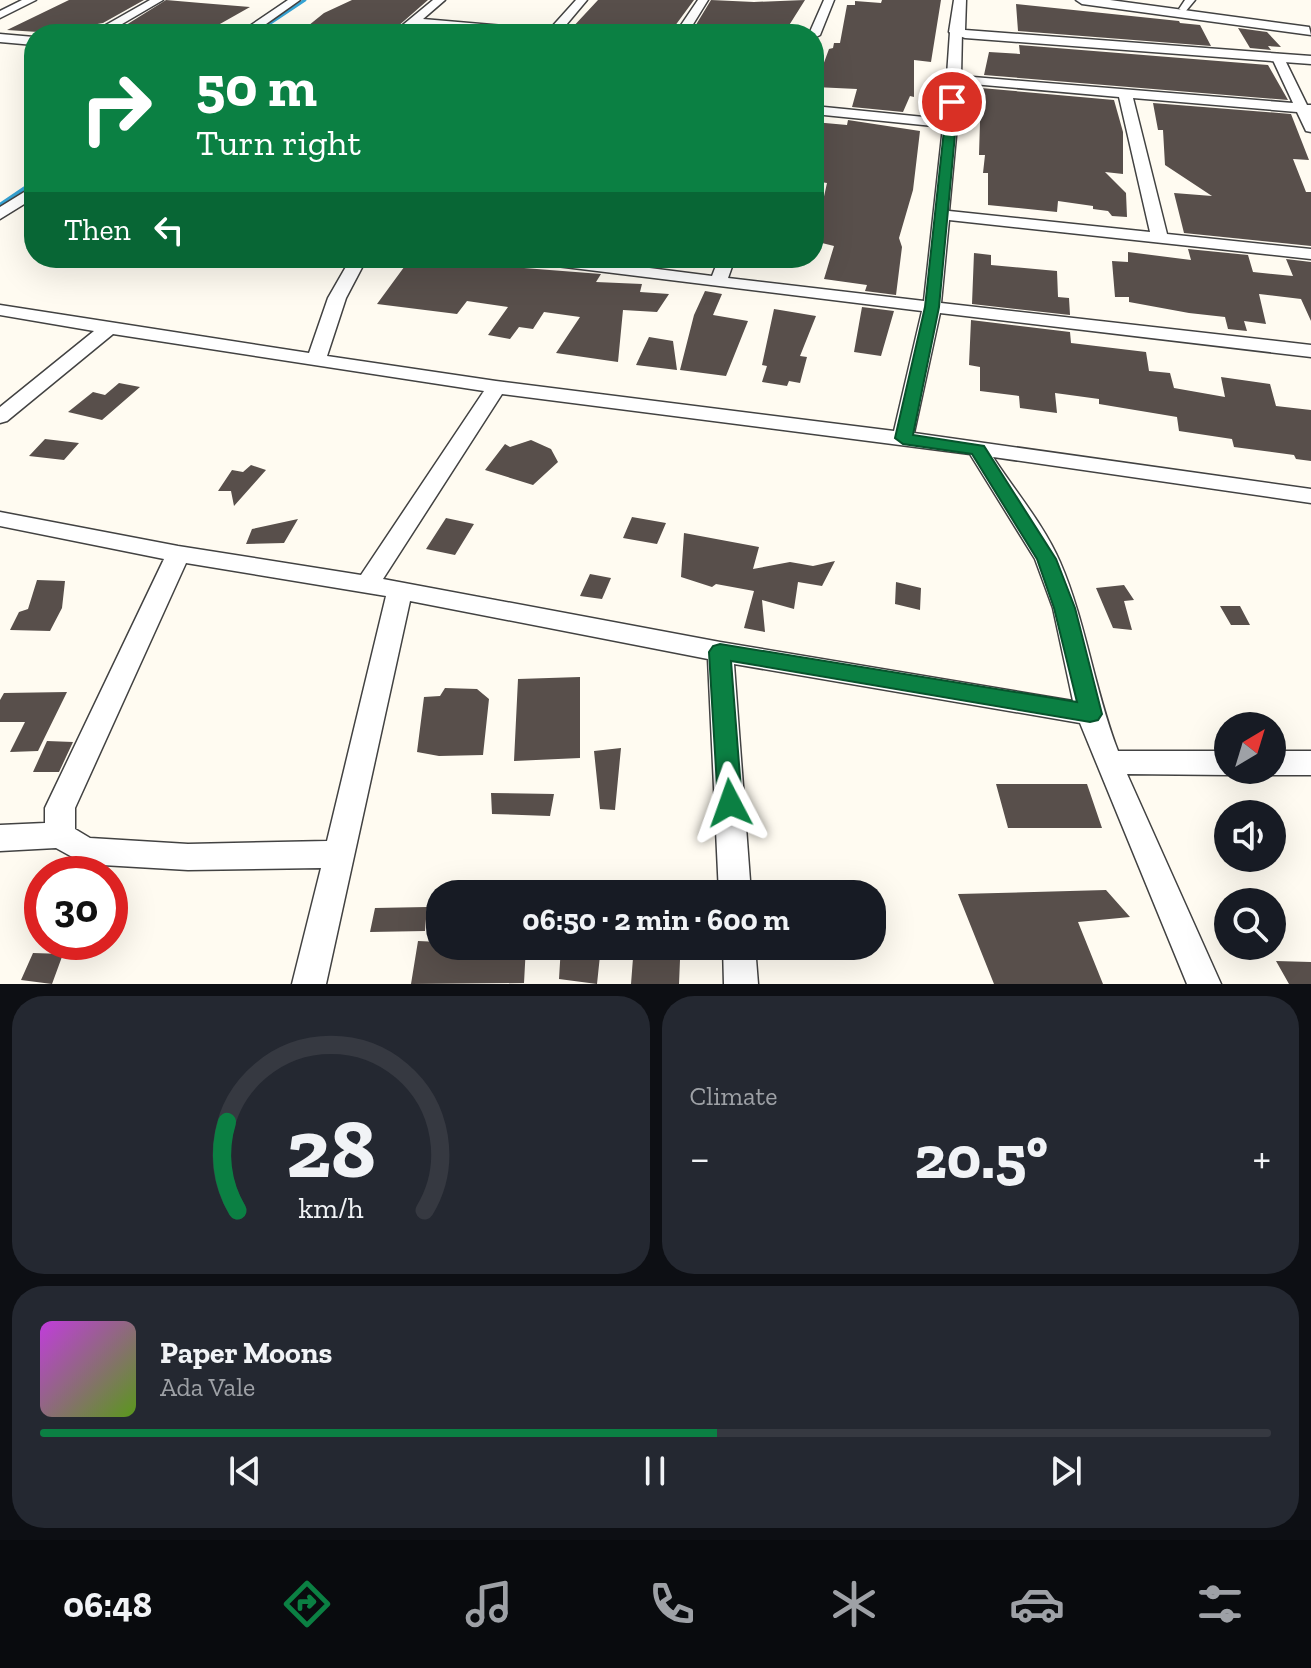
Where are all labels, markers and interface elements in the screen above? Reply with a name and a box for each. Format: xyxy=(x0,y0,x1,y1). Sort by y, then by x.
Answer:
text: 50 m xyxy=(196,53,317,120)
icon: right xyxy=(64,56,168,160)
pin xyxy=(918,68,986,136)
icon: arrive xyxy=(930,80,974,124)
text: Turn right xyxy=(196,121,361,164)
icon: left xyxy=(147,208,191,252)
text: Then xyxy=(64,212,131,248)
north arrow xyxy=(1214,712,1286,784)
map controls xyxy=(1214,712,1286,960)
position arrow xyxy=(688,761,772,845)
button: sound xyxy=(1214,800,1286,872)
speed limit sign: 30 xyxy=(24,856,128,960)
button: search xyxy=(1214,888,1286,960)
text: 06:50 · 2 min · 600 m xyxy=(522,902,790,938)
text: Climate xyxy=(690,1080,777,1112)
text: 28 xyxy=(286,1098,376,1198)
text: 20.5° xyxy=(915,1121,1048,1193)
text: − xyxy=(690,1131,710,1184)
text: + xyxy=(1252,1131,1271,1184)
text: km/h xyxy=(298,1191,363,1225)
text: Paper Moons xyxy=(160,1335,332,1371)
text: Ada Vale xyxy=(160,1371,255,1403)
icon: previous xyxy=(223,1449,267,1493)
icon: pause xyxy=(633,1449,677,1493)
icon: next xyxy=(1044,1449,1088,1493)
icon: directions xyxy=(279,1576,335,1632)
icon: music xyxy=(461,1576,517,1632)
icon: phone xyxy=(644,1576,700,1632)
icon: climate xyxy=(826,1576,882,1632)
icon: car xyxy=(1009,1576,1065,1632)
icon: filters xyxy=(1192,1576,1248,1632)
text: 06:48 xyxy=(63,1583,152,1626)

